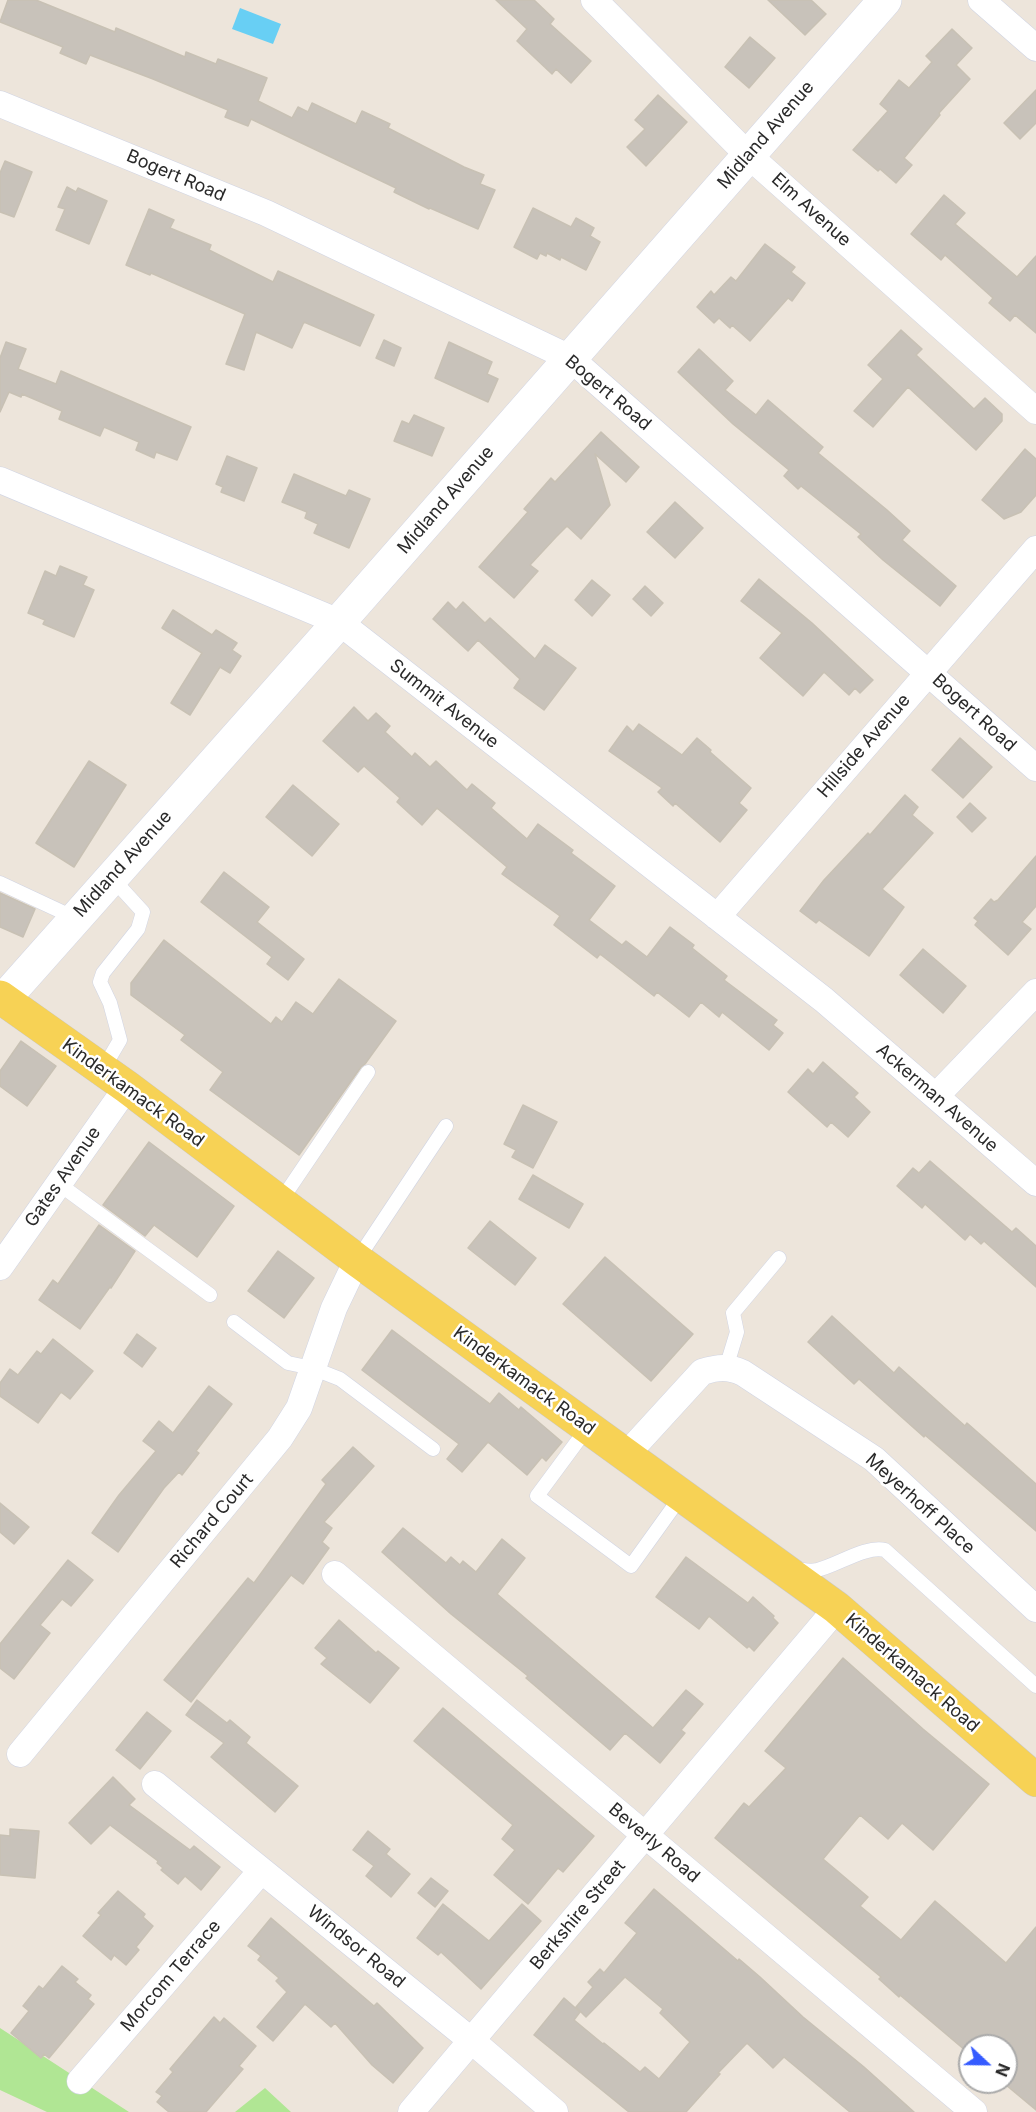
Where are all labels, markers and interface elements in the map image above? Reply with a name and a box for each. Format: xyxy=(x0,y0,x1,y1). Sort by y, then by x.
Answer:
street label: Midland Avenue xyxy=(713,77,819,193)
street label: Bogert Road xyxy=(123,145,229,207)
street label: Elm Avenue xyxy=(767,169,855,251)
street label: Bogert Road xyxy=(561,351,655,435)
street label: Midland Avenue xyxy=(393,442,499,558)
street label: Summit Avenue xyxy=(385,655,503,753)
street label: Bogert Road xyxy=(928,670,1020,756)
street label: Hillside Avenue xyxy=(813,690,915,802)
street label: Midland Avenue xyxy=(69,806,177,922)
street label: Kinderkamack Road xyxy=(58,1034,208,1152)
street label: Ackerman Avenue xyxy=(872,1039,1002,1157)
street label: Gates Avenue xyxy=(20,1123,106,1231)
street label: Kinderkamack Road xyxy=(449,1322,599,1440)
street label: Meyerhoff Place xyxy=(861,1449,979,1559)
street label: Richard Court xyxy=(166,1469,258,1573)
street label: Kinderkamack Road xyxy=(841,1609,983,1737)
street label: Beverly Road xyxy=(604,1799,704,1887)
street label: Berkshire Street xyxy=(526,1856,630,1974)
street label: Windsor Road xyxy=(303,1901,409,1993)
street label: Morcom Terrace xyxy=(117,1916,225,2036)
north arrow xyxy=(958,2034,1018,2094)
text: N xyxy=(991,2061,1014,2079)

